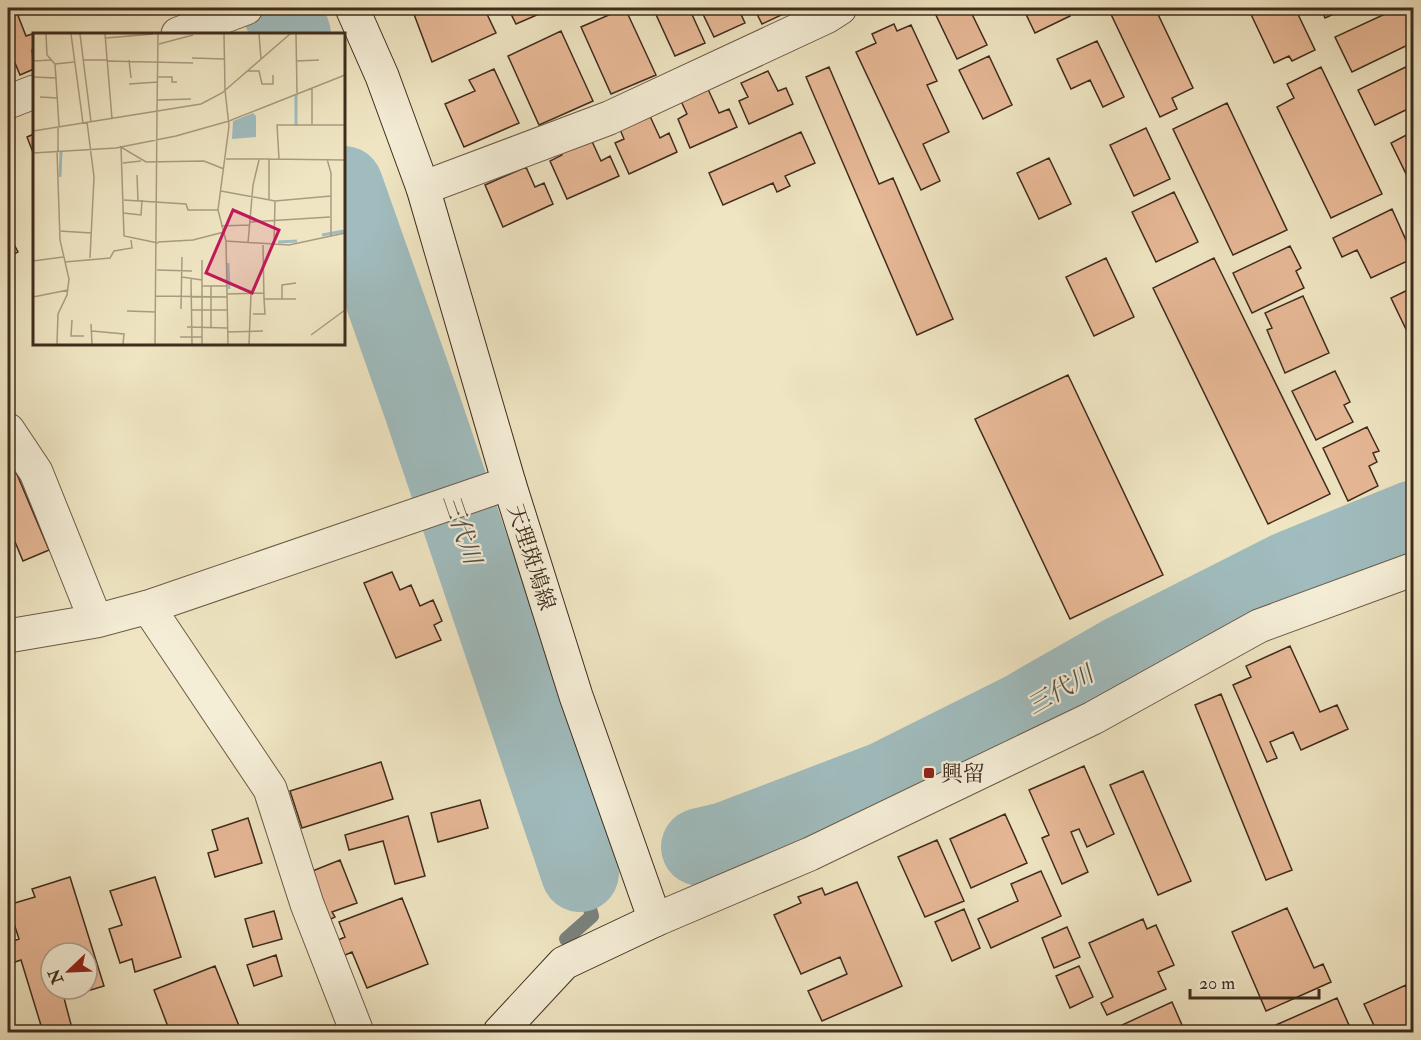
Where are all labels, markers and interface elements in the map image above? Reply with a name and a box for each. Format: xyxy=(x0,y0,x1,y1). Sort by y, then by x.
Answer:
inset map xyxy=(33,33,345,345)
water label: 三代川 xyxy=(435,490,489,571)
street label: 天理斑鳩線 xyxy=(501,501,561,614)
water label: 三代川 xyxy=(1021,658,1102,722)
place label: 興留 xyxy=(941,760,985,788)
marker: 興留 xyxy=(922,766,936,780)
north arrow xyxy=(39,941,99,1001)
scale bar xyxy=(1190,962,1319,1000)
text: N xyxy=(44,965,69,988)
text: 20 m xyxy=(1199,972,1235,995)

